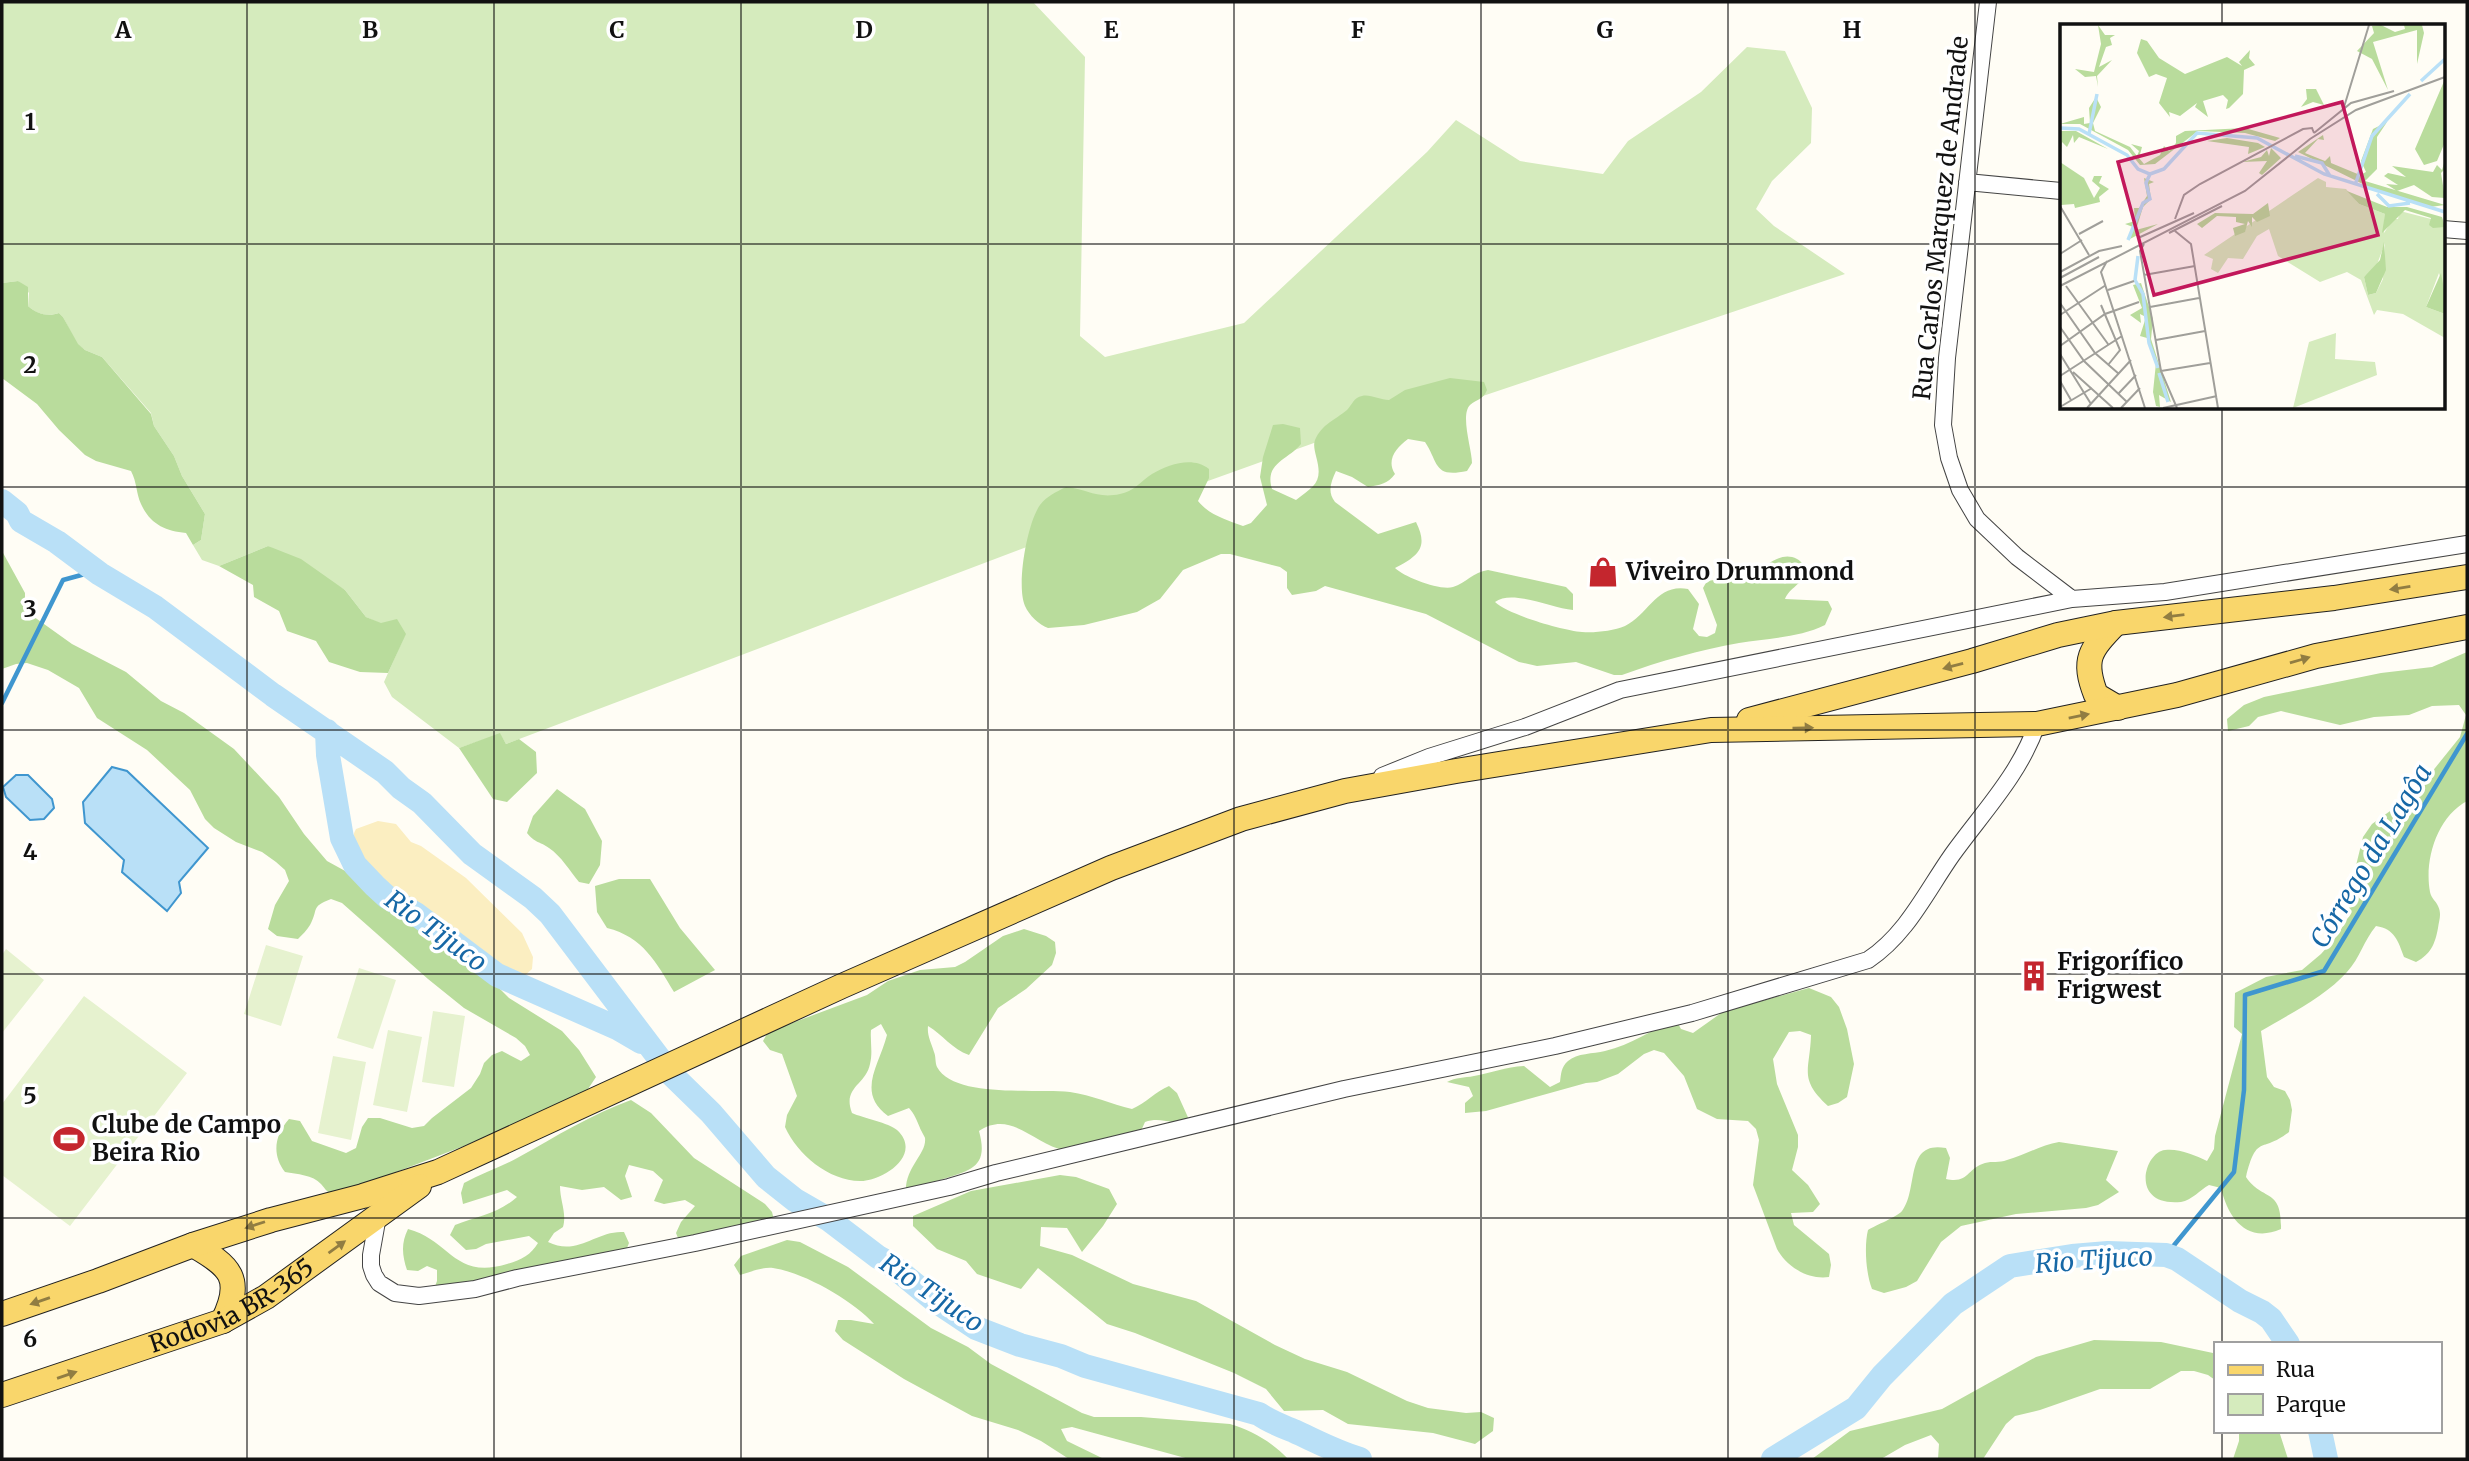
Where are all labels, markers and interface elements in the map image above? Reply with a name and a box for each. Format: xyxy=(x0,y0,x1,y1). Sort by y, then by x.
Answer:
text: A xyxy=(114,15,132,44)
text: B xyxy=(362,15,378,44)
text: C xyxy=(609,15,625,44)
text: D xyxy=(855,15,873,44)
text: E xyxy=(1103,15,1119,44)
text: F xyxy=(1351,15,1365,44)
text: G xyxy=(1597,15,1614,44)
text: H xyxy=(1843,15,1862,44)
inset map xyxy=(2060,24,2444,410)
street label: Rua Carlos Marquez de Andrade xyxy=(1906,34,1975,401)
text: 1 xyxy=(25,107,36,136)
text: 2 xyxy=(23,350,37,379)
shop icon: Viveiro Drummond xyxy=(1586,555,1620,589)
place label: Viveiro Drummond xyxy=(1625,556,1854,587)
one-way arrow xyxy=(2389,583,2411,594)
text: 3 xyxy=(23,594,37,623)
one-way arrow xyxy=(2163,611,2185,622)
one-way arrow xyxy=(2289,655,2310,665)
one-way arrow xyxy=(1941,661,1963,672)
one-way arrow xyxy=(2068,710,2090,721)
one-way arrow xyxy=(1793,723,1815,734)
water label: Córrego da Lagôa xyxy=(2303,758,2439,954)
text: 4 xyxy=(23,837,38,866)
water label: Rio Tijuco xyxy=(379,883,494,979)
place label: Frigorífico Frigwest xyxy=(2057,946,2183,1005)
building icon: Frigorífico Frigwest xyxy=(2017,959,2051,993)
text: 5 xyxy=(23,1081,37,1110)
place label: Clube de Campo Beira Rio xyxy=(92,1109,281,1168)
sports icon: Clube de Campo Beira Rio xyxy=(52,1122,86,1156)
one-way arrow xyxy=(244,1220,265,1231)
water label: Rio Tijuco xyxy=(2034,1239,2154,1280)
one-way arrow xyxy=(328,1240,346,1254)
water label: Rio Tijuco xyxy=(874,1246,990,1339)
street label: Rodovia BR-365 xyxy=(145,1251,320,1360)
one-way arrow xyxy=(30,1296,51,1307)
text: 6 xyxy=(23,1324,37,1353)
legend xyxy=(2214,1342,2441,1433)
text: Rua xyxy=(2276,1356,2315,1383)
one-way arrow xyxy=(56,1369,77,1380)
text: Parque xyxy=(2276,1391,2346,1418)

